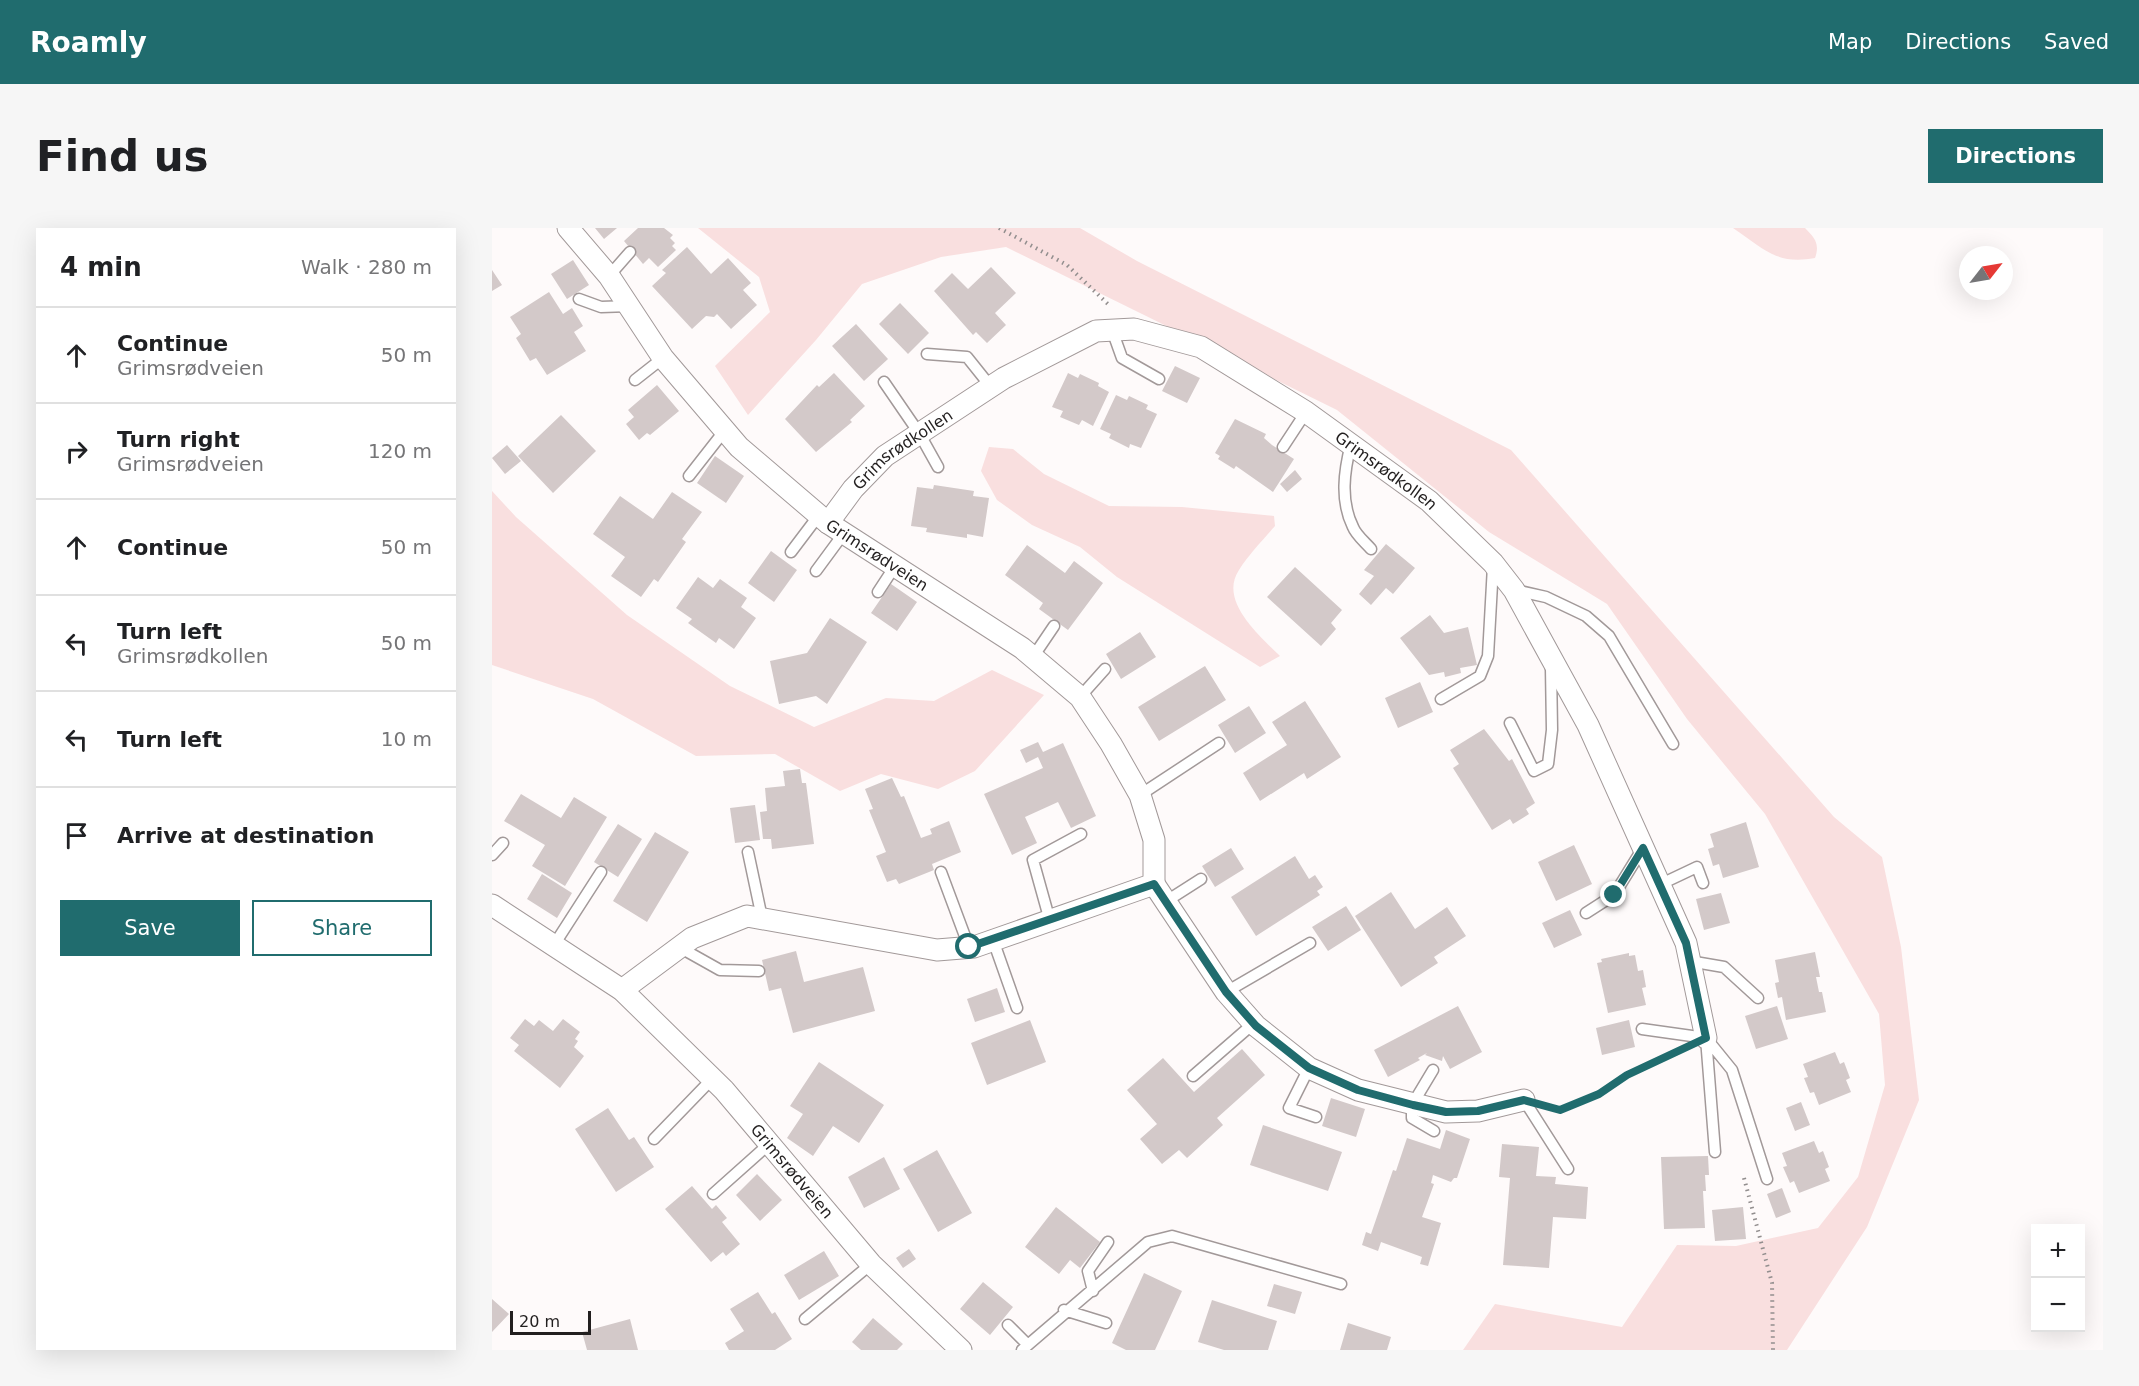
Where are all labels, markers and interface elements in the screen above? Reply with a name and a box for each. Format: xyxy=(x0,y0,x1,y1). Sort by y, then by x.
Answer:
text: Roamly xyxy=(30,26,147,59)
text: Map xyxy=(1828,30,1872,54)
text: Directions xyxy=(1905,30,2011,54)
text: Saved xyxy=(2044,30,2109,54)
button: Directions xyxy=(1928,129,2103,183)
text: Find us xyxy=(36,132,209,181)
north arrow xyxy=(1959,246,2013,300)
text: 4 min xyxy=(60,252,142,282)
text: Walk · 280 m xyxy=(301,255,432,279)
text: Continue xyxy=(117,331,228,356)
icon: ahead xyxy=(60,339,93,372)
text: 50 m xyxy=(381,343,432,367)
text: Grimsrødveien xyxy=(117,356,264,380)
street label: Grimsrødkollen xyxy=(849,405,956,494)
text: Turn right xyxy=(117,427,240,452)
street label: Grimsrødkollen xyxy=(1331,427,1441,514)
icon: right xyxy=(60,435,93,468)
text: 120 m xyxy=(368,439,432,463)
text: Grimsrødveien xyxy=(117,452,264,476)
street label: Grimsrødveien xyxy=(822,515,932,595)
icon: ahead xyxy=(60,531,93,564)
text: Continue xyxy=(117,535,228,560)
text: 50 m xyxy=(381,535,432,559)
text: Turn left xyxy=(117,619,222,644)
icon: left xyxy=(60,627,93,660)
text: 50 m xyxy=(381,631,432,655)
text: Grimsrødkollen xyxy=(117,644,269,668)
icon: left xyxy=(60,723,93,756)
text: Turn left xyxy=(117,727,222,752)
text: 10 m xyxy=(381,727,432,751)
icon: arrive xyxy=(60,819,93,852)
text: Arrive at destination xyxy=(117,823,374,848)
route end xyxy=(1600,881,1626,907)
button: Save xyxy=(60,900,240,956)
button: Share xyxy=(252,900,432,956)
route start xyxy=(955,933,981,959)
street label: Grimsrødveien xyxy=(747,1120,837,1222)
map controls xyxy=(2031,1224,2085,1332)
button: + xyxy=(2031,1224,2085,1278)
button: − xyxy=(2031,1278,2085,1332)
scale bar xyxy=(510,1308,591,1336)
text: 20 m xyxy=(519,1312,560,1331)

